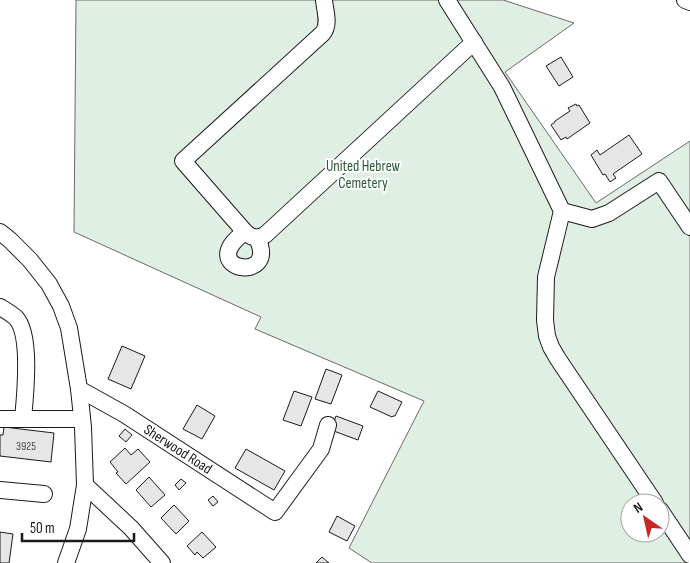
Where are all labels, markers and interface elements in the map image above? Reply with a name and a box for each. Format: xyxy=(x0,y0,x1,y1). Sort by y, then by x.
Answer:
park label: United Hebrew Cemetery xyxy=(326,157,401,193)
street label: Sherwood Road xyxy=(140,420,216,479)
house number: 3925 xyxy=(16,439,36,454)
north arrow xyxy=(620,493,670,543)
text: N xyxy=(630,498,646,517)
scale bar xyxy=(22,510,135,542)
text: 50 m xyxy=(30,519,55,538)

